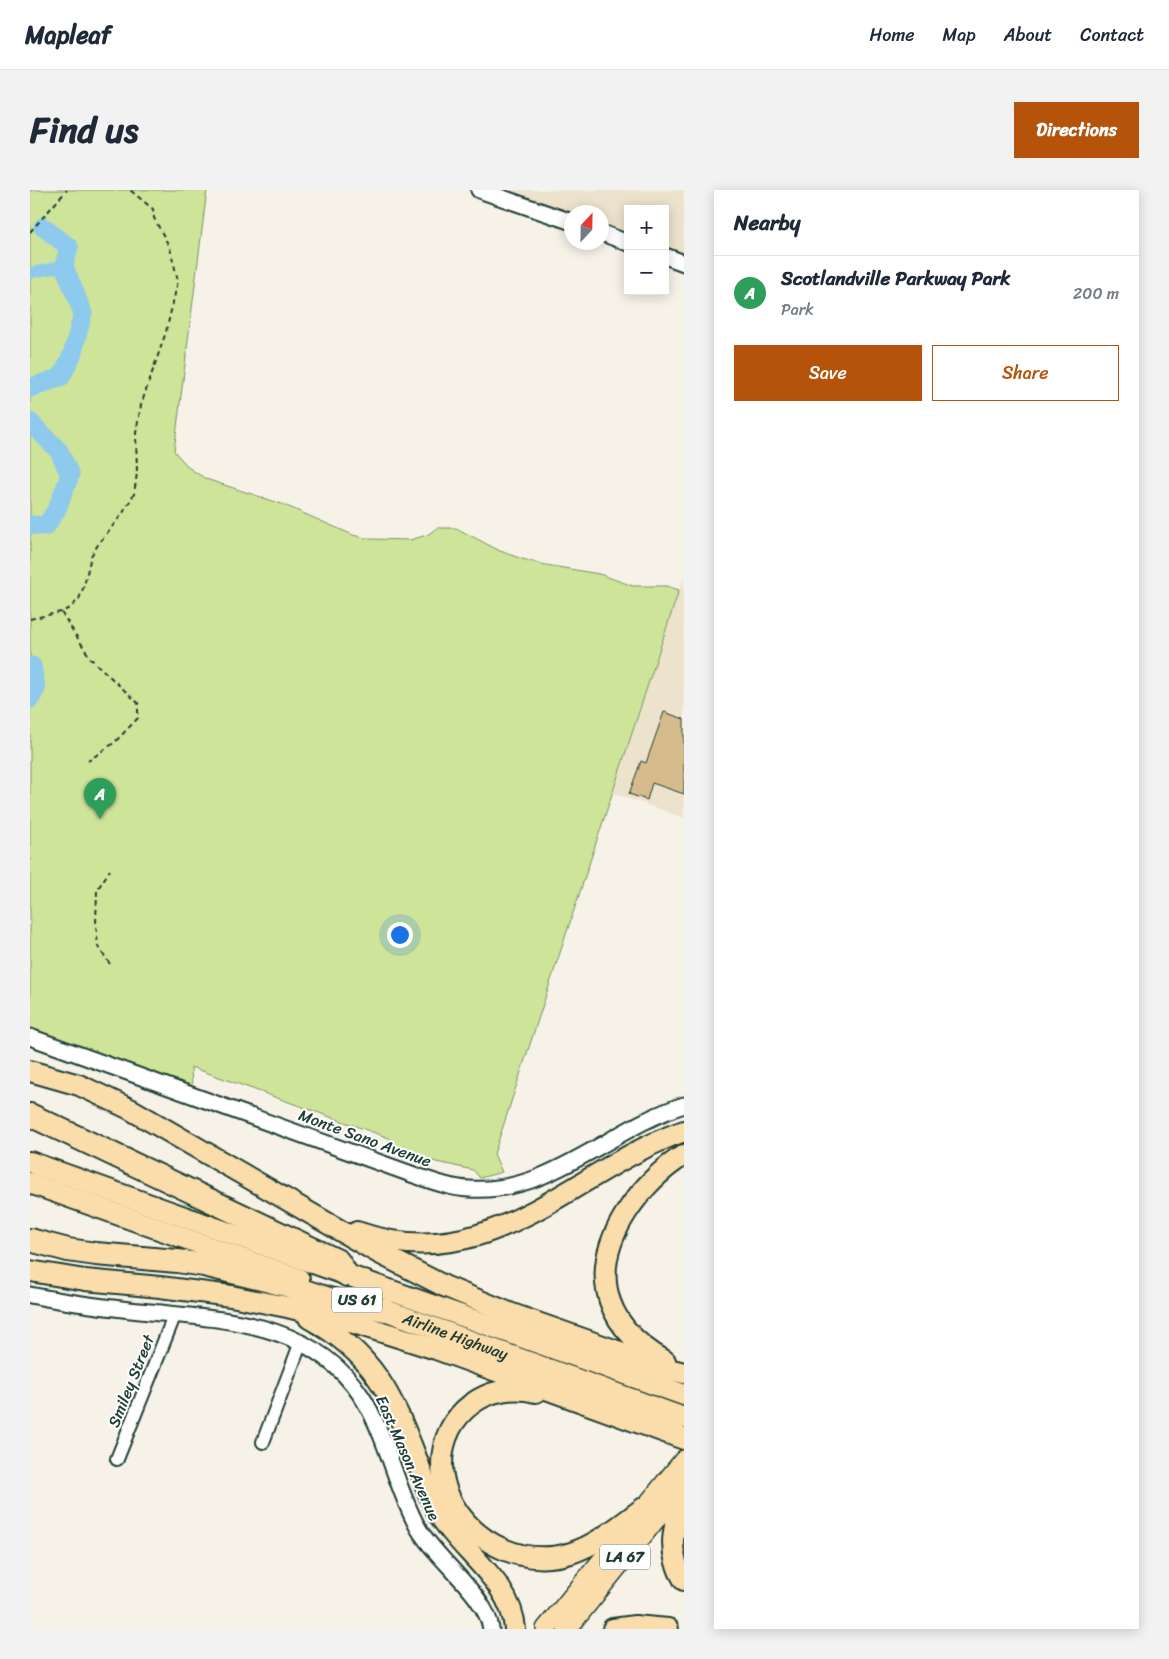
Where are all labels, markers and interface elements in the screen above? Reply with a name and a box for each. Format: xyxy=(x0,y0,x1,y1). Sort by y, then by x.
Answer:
text: Mapleaf xyxy=(25,14,111,56)
text: Home xyxy=(870,19,915,51)
text: Map xyxy=(943,19,976,51)
text: About xyxy=(1004,19,1052,51)
text: Contact xyxy=(1080,19,1144,51)
text: Find us xyxy=(30,99,138,161)
button: Directions xyxy=(1014,102,1139,158)
text: Nearby xyxy=(734,204,800,242)
north arrow xyxy=(564,205,609,250)
map controls xyxy=(624,205,669,295)
button: + xyxy=(624,205,669,250)
button: − xyxy=(624,250,669,295)
text: Scotlandville Parkway Park xyxy=(781,262,1010,295)
text: A xyxy=(745,279,755,308)
text: 200 m xyxy=(1073,279,1119,308)
text: Park xyxy=(781,295,814,324)
button: Save xyxy=(734,345,922,401)
button: Share xyxy=(932,345,1119,401)
pin: A xyxy=(84,778,116,819)
your location xyxy=(387,922,413,948)
street label: Monte Sano Avenue xyxy=(294,1100,436,1176)
road number: US 61 xyxy=(332,1288,382,1312)
street label: Airline Highway xyxy=(398,1303,513,1368)
street label: Smiley Street xyxy=(99,1330,163,1432)
street label: East Mason Avenue xyxy=(367,1390,449,1526)
road number: LA 67 xyxy=(600,1544,650,1570)

